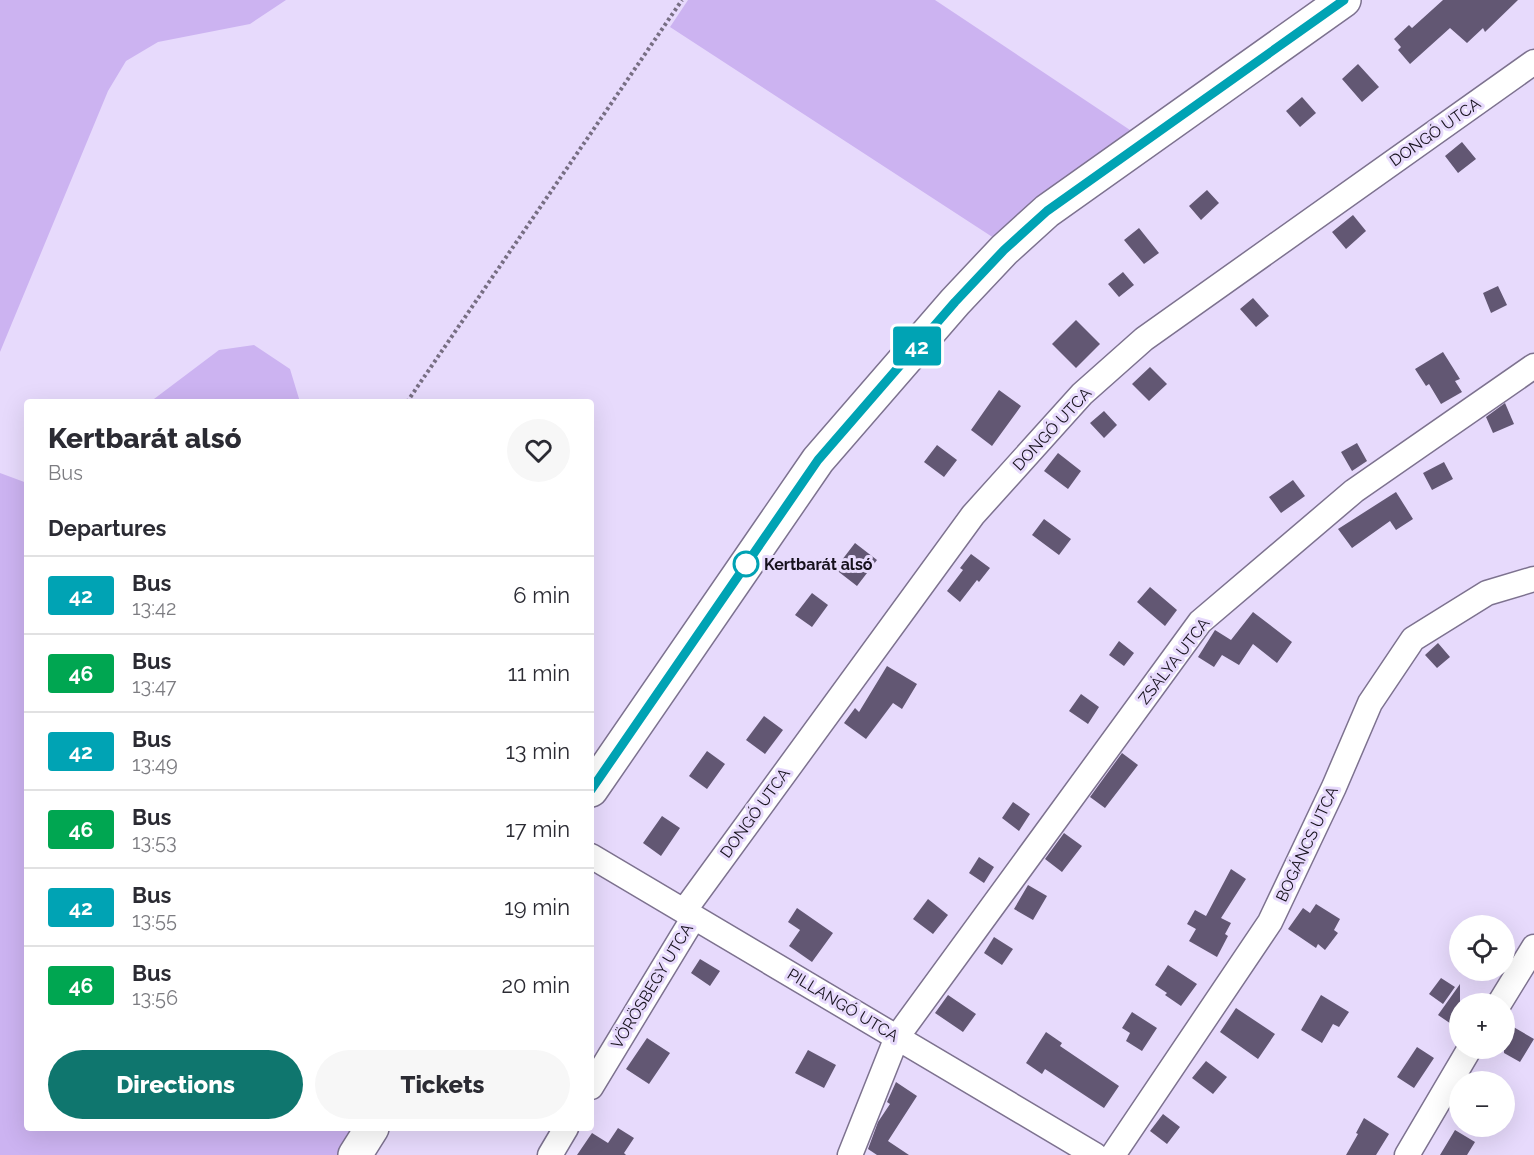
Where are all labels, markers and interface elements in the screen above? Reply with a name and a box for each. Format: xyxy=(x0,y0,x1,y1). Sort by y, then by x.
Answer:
street label: DONGÓ UTCA xyxy=(1385,93,1484,170)
line badge: 42 xyxy=(890,326,944,366)
text: 42 xyxy=(905,334,929,359)
street label: DONGÓ UTCA xyxy=(1008,383,1095,474)
button: heart xyxy=(507,419,570,482)
text: Kertbarát alsó xyxy=(48,422,242,455)
text: Bus xyxy=(48,461,83,485)
text: Departures xyxy=(48,515,166,541)
marker: Kertbarát alsó xyxy=(733,551,759,577)
place label: Kertbarát alsó xyxy=(764,555,873,574)
text: Bus xyxy=(132,570,171,596)
text: 6 min xyxy=(513,582,570,608)
text: 42 xyxy=(69,583,93,608)
text: 13:42 xyxy=(132,596,176,620)
street label: ZSÁLYA UTCA xyxy=(1134,613,1214,708)
text: Bus xyxy=(132,648,171,674)
text: 11 min xyxy=(508,660,570,686)
text: 46 xyxy=(69,661,93,686)
text: 13:47 xyxy=(132,674,177,698)
text: Bus xyxy=(132,726,171,752)
text: 13 min xyxy=(505,738,570,764)
text: 42 xyxy=(69,739,93,764)
text: 13:49 xyxy=(132,752,178,776)
street label: DONGÓ UTCA xyxy=(715,764,794,862)
street label: BOGÁNCS UTCA xyxy=(1271,783,1342,905)
text: Bus xyxy=(132,804,171,830)
text: 17 min xyxy=(505,816,570,842)
text: 46 xyxy=(69,817,93,842)
text: 13:53 xyxy=(132,830,177,854)
text: Bus xyxy=(132,882,171,908)
text: 19 min xyxy=(504,894,570,920)
text: 42 xyxy=(69,895,93,920)
text: 13:55 xyxy=(132,908,177,932)
map controls xyxy=(1449,915,1515,1137)
button: locate xyxy=(1449,915,1515,981)
street label: VÖRÖSBEGY UTCA xyxy=(606,919,697,1052)
text: Bus xyxy=(132,960,171,986)
street label: PILLANGÓ UTCA xyxy=(784,963,903,1046)
text: 20 min xyxy=(502,972,570,998)
text: 46 xyxy=(69,973,93,998)
text: 13:56 xyxy=(132,986,178,1010)
button: + xyxy=(1449,993,1515,1059)
button: Directions xyxy=(48,1050,303,1119)
button: Tickets xyxy=(315,1050,570,1119)
button: − xyxy=(1449,1071,1515,1137)

